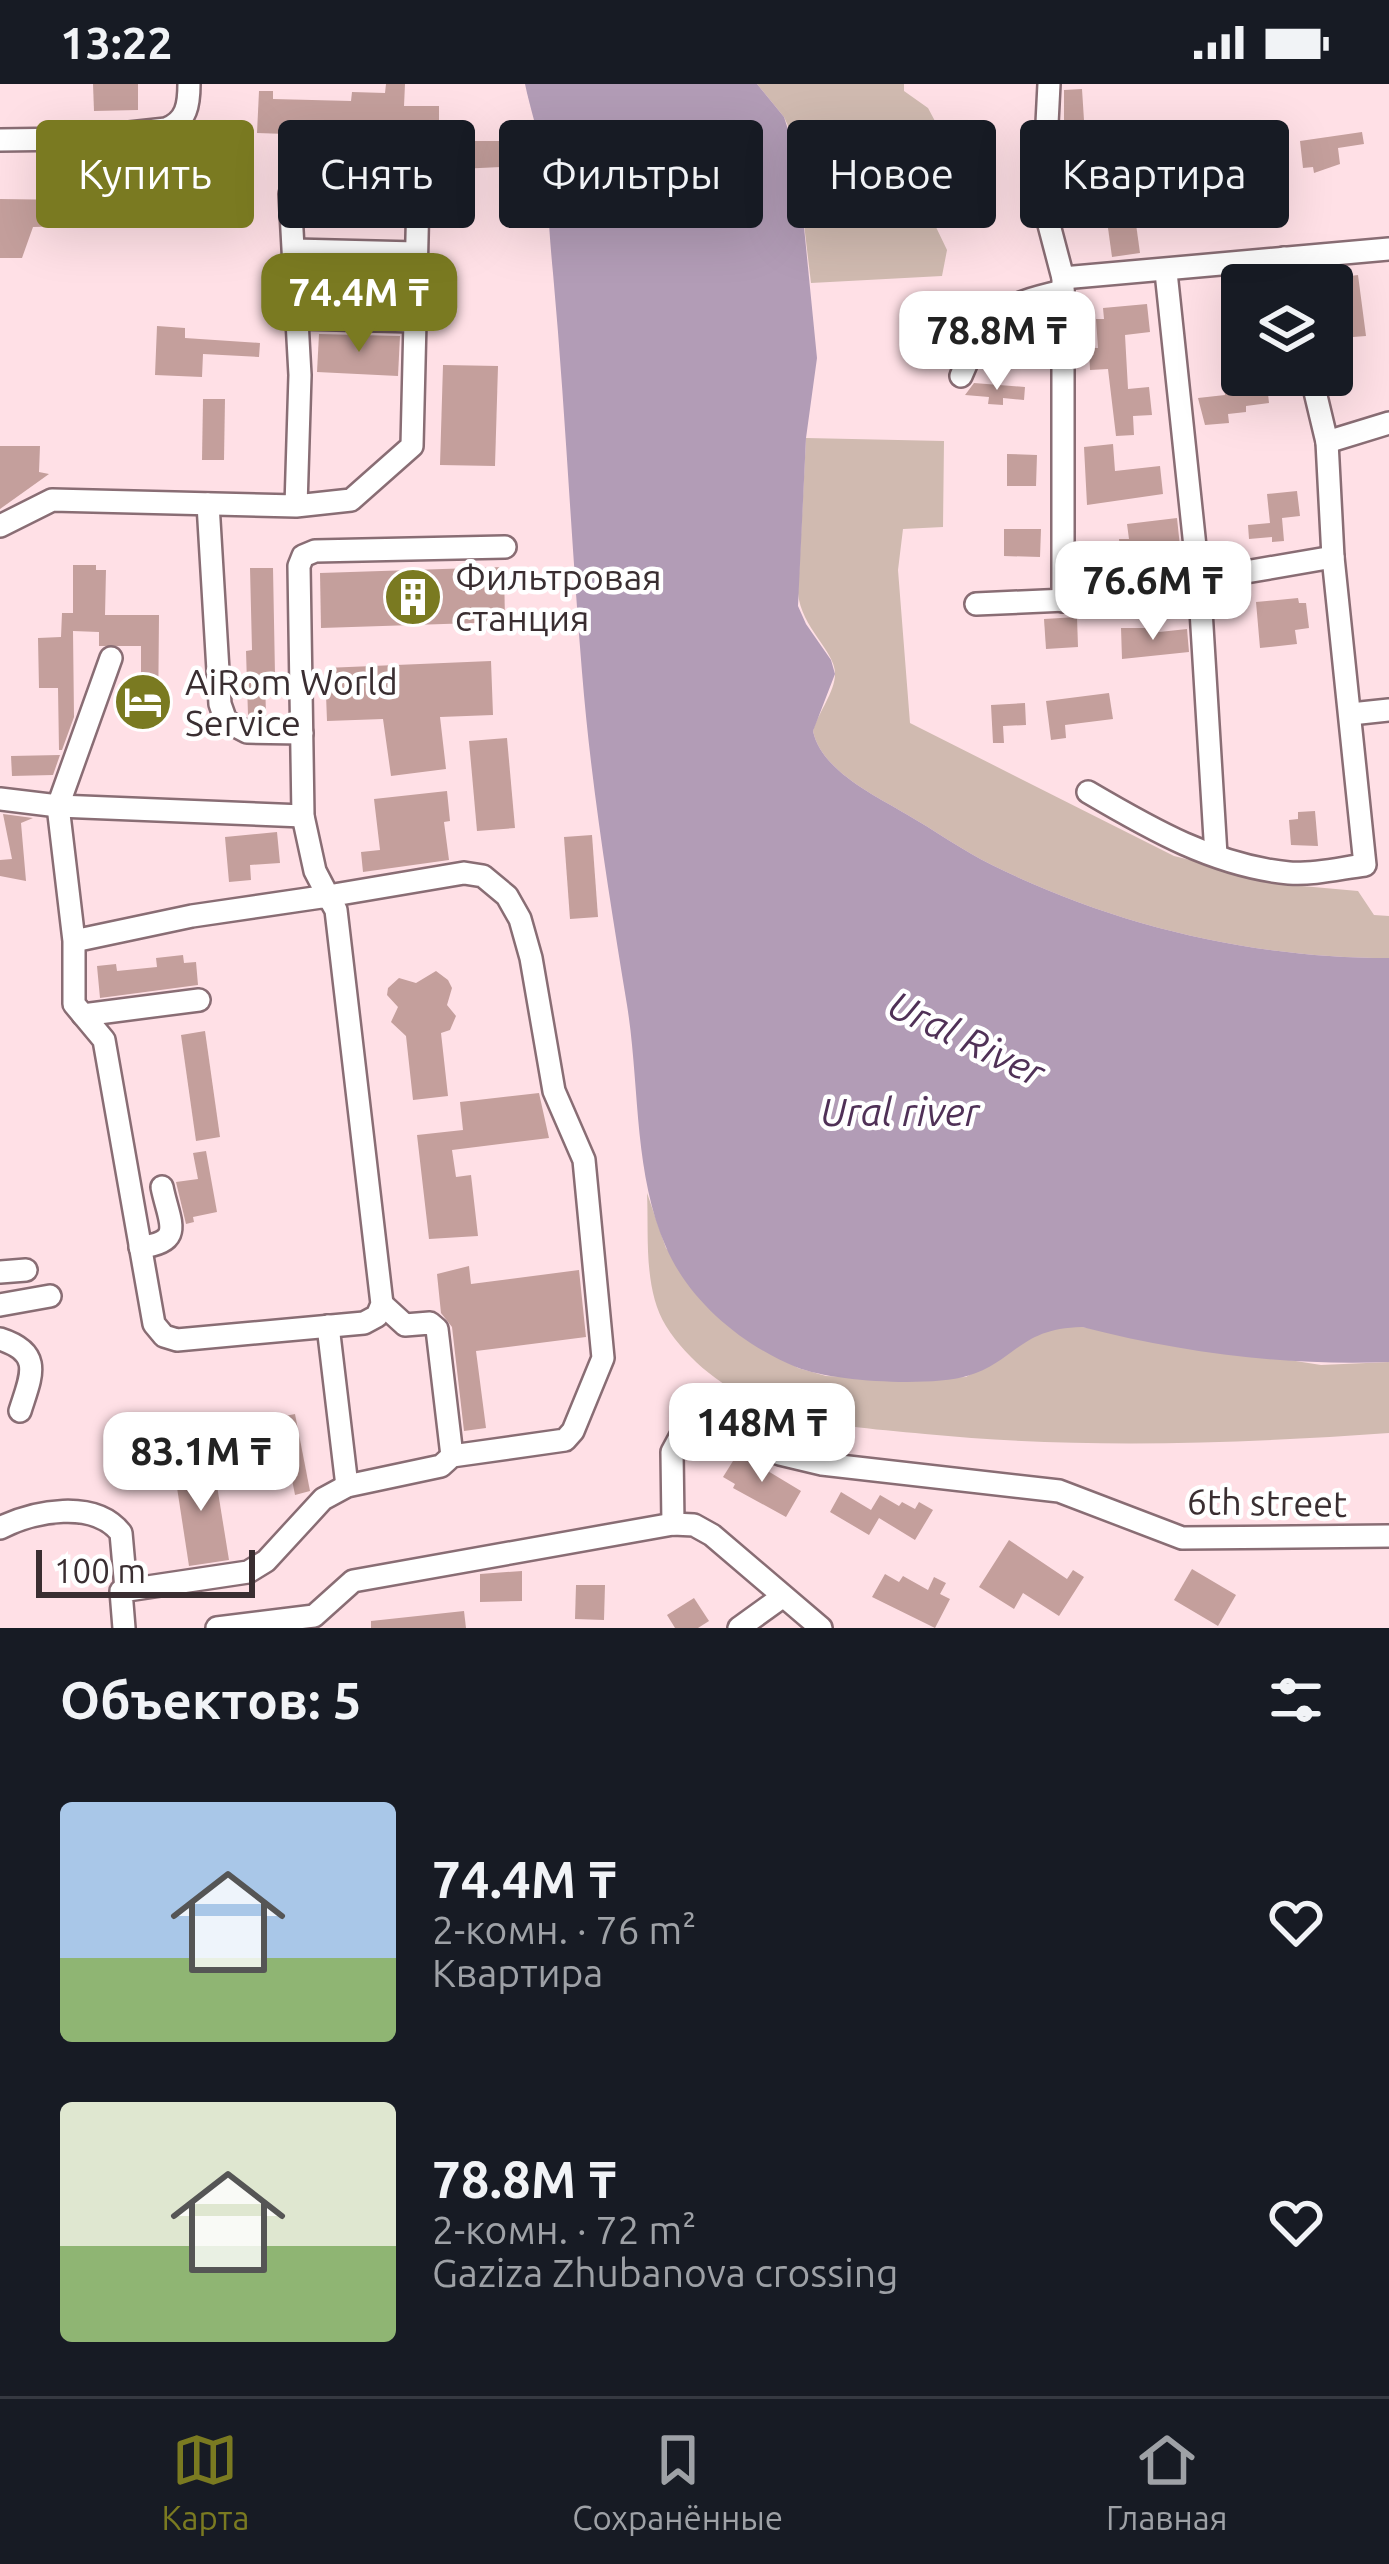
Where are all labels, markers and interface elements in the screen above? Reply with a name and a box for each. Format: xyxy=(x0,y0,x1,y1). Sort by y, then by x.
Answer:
text: 13:22 xyxy=(60,17,173,68)
chip: Купить xyxy=(36,120,254,228)
chip: Снять xyxy=(278,120,475,228)
chip: Фильтры xyxy=(499,120,763,228)
chip: Новое xyxy=(787,120,996,228)
chip: Квартира xyxy=(1020,120,1289,228)
pin: 74.4M ₸ xyxy=(248,253,470,355)
map controls xyxy=(1221,264,1353,396)
button: layers xyxy=(1221,264,1353,396)
text: 74.4M ₸ xyxy=(288,270,430,313)
pin: 78.8M ₸ xyxy=(886,291,1108,393)
text: 78.8M ₸ xyxy=(926,308,1068,351)
pin: 76.6M ₸ xyxy=(1042,541,1264,643)
place label: Фильтровая станция xyxy=(455,556,662,638)
text: 76.6M ₸ xyxy=(1082,558,1224,601)
building icon: Фильтровая станция xyxy=(382,566,444,628)
place label: AiRom World Service xyxy=(185,661,398,743)
hotel icon: AiRom World Service xyxy=(112,671,174,733)
water label: Ural River xyxy=(882,982,1053,1095)
water label: Ural river xyxy=(820,1090,981,1133)
pin: 148M ₸ xyxy=(664,1383,860,1485)
text: 148M ₸ xyxy=(696,1400,828,1443)
pin: 83.1M ₸ xyxy=(90,1412,312,1514)
text: 83.1M ₸ xyxy=(130,1429,272,1472)
street label: 6th street xyxy=(1186,1480,1348,1524)
scale bar xyxy=(36,1544,255,1597)
text: 100 m xyxy=(54,1552,146,1589)
icon: filters xyxy=(1263,1667,1329,1733)
text: Объектов: 5 xyxy=(60,1671,361,1729)
icon: home xyxy=(156,1850,300,1994)
text: 74.4M ₸ xyxy=(432,1850,617,1908)
icon: heart xyxy=(1263,1889,1329,1955)
text: 2-комн. · 76 m² xyxy=(432,1908,696,1951)
text: Квартира xyxy=(432,1951,603,1994)
icon: home xyxy=(156,2150,300,2294)
text: 78.8M ₸ xyxy=(432,2150,617,2208)
icon: heart xyxy=(1263,2189,1329,2255)
text: 2-комн. · 72 m² xyxy=(432,2208,696,2251)
text: Gaziza Zhubanova crossing xyxy=(432,2251,898,2294)
tab: Карта xyxy=(161,2427,249,2536)
tab: Сохранённые xyxy=(572,2427,783,2536)
tab: Главная xyxy=(1106,2427,1228,2536)

